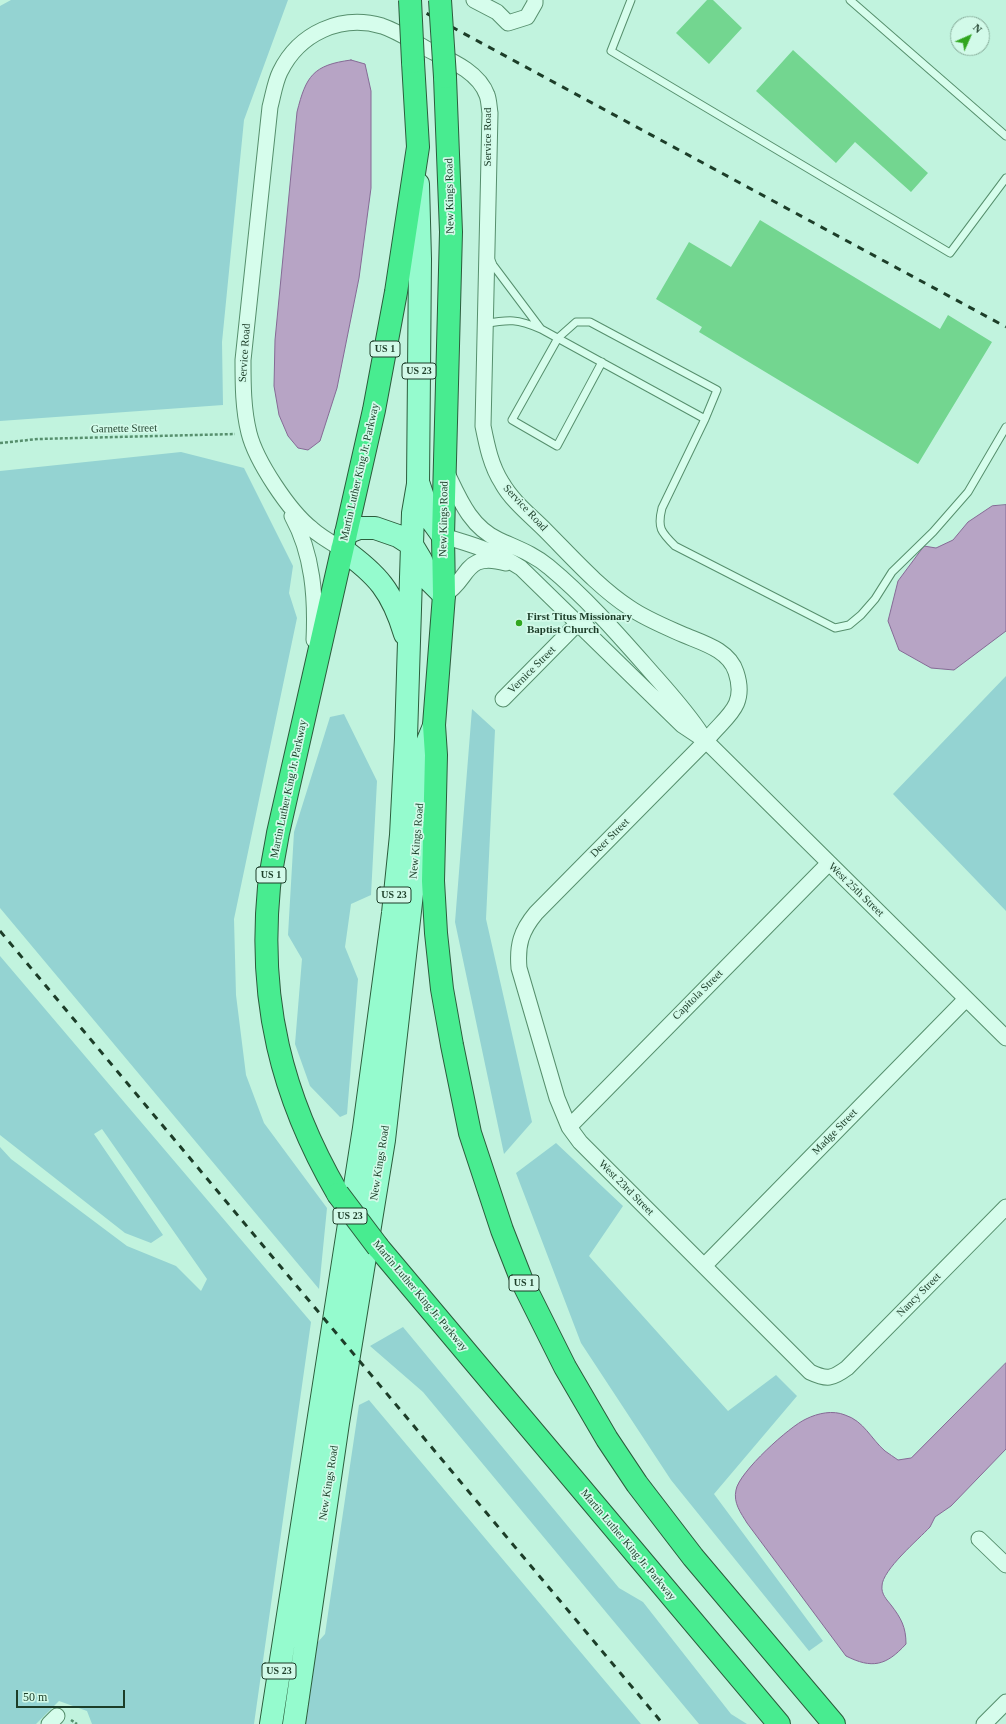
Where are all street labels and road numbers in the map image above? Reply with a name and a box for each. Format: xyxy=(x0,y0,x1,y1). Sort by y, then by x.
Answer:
street label: Service Road xyxy=(481,108,495,166)
street label: New Kings Road xyxy=(443,158,457,234)
street label: Service Road xyxy=(236,323,254,383)
road number: US 1 xyxy=(370,341,400,357)
road number: US 23 xyxy=(402,363,436,379)
street label: Martin Luther King Jr. Parkway xyxy=(338,402,382,542)
street label: Garnette Street xyxy=(91,422,157,436)
street label: New Kings Road xyxy=(437,481,451,557)
street label: Service Road xyxy=(500,482,550,534)
street label: Vernice Street xyxy=(505,643,559,697)
street label: Martin Luther King Jr. Parkway xyxy=(268,719,310,859)
street label: New Kings Road xyxy=(407,803,427,879)
street label: Deer Street xyxy=(588,816,632,860)
street label: West 25th Street xyxy=(825,860,887,920)
road number: US 1 xyxy=(256,867,286,883)
road number: US 23 xyxy=(377,887,411,903)
street label: Capitola Street xyxy=(670,967,726,1023)
street label: Madge Street xyxy=(810,1106,860,1158)
street label: New Kings Road xyxy=(368,1125,392,1201)
street label: West 23rd Street xyxy=(596,1158,656,1218)
road number: US 23 xyxy=(333,1208,367,1224)
street label: Martin Luther King Jr. Parkway xyxy=(370,1238,470,1354)
street label: Nancy Street xyxy=(894,1270,944,1320)
road number: US 1 xyxy=(509,1275,539,1291)
street label: New Kings Road xyxy=(317,1445,341,1521)
street label: Martin Luther King Jr. Parkway xyxy=(578,1487,678,1603)
road number: US 23 xyxy=(262,1663,296,1679)

